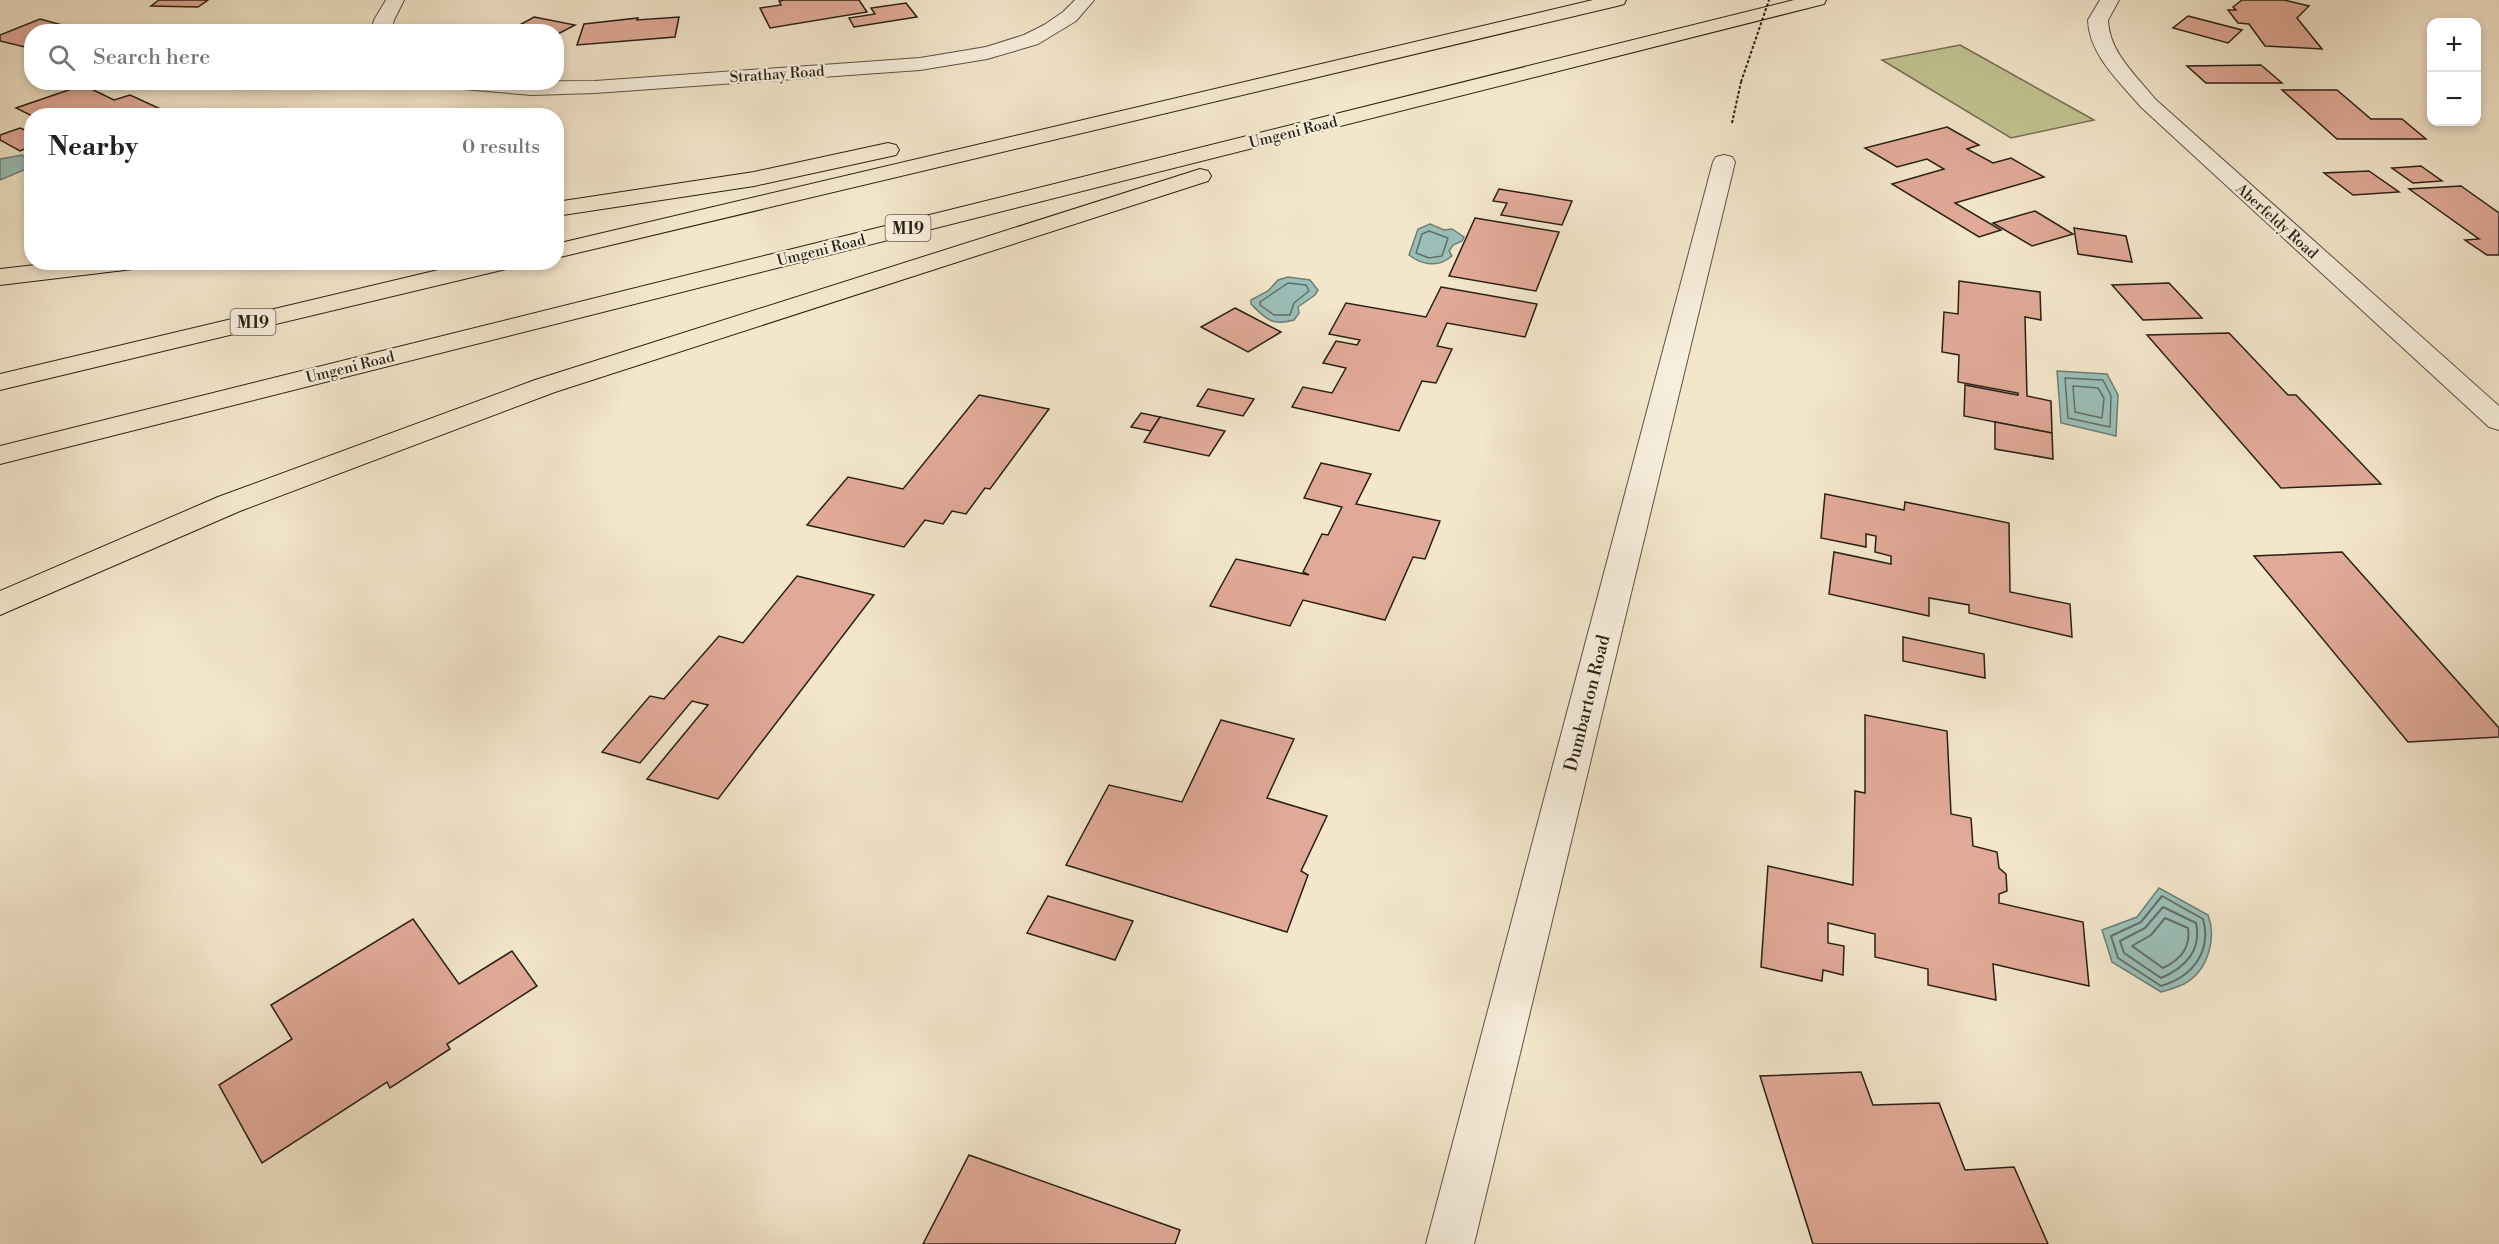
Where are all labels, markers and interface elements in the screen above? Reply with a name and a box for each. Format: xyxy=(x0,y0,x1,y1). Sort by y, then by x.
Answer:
map controls xyxy=(2427,18,2481,126)
button: + xyxy=(2427,18,2481,72)
search box xyxy=(24,24,564,90)
icon: search xyxy=(45,41,78,74)
text: Search here xyxy=(93,44,210,71)
street label: Strathay Road xyxy=(729,62,826,87)
button: − xyxy=(2427,72,2481,126)
street label: Umgeni Road xyxy=(1247,112,1340,153)
text: Nearby xyxy=(48,131,138,163)
text: 0 results xyxy=(462,135,540,160)
street label: Aberfeldy Road xyxy=(2231,179,2322,264)
road number: M19 xyxy=(886,215,930,241)
street label: Umgeni Road xyxy=(775,230,868,271)
road number: M19 xyxy=(230,309,276,335)
street label: Umgeni Road xyxy=(304,347,397,388)
street label: Dumbarton Road xyxy=(1559,632,1616,774)

